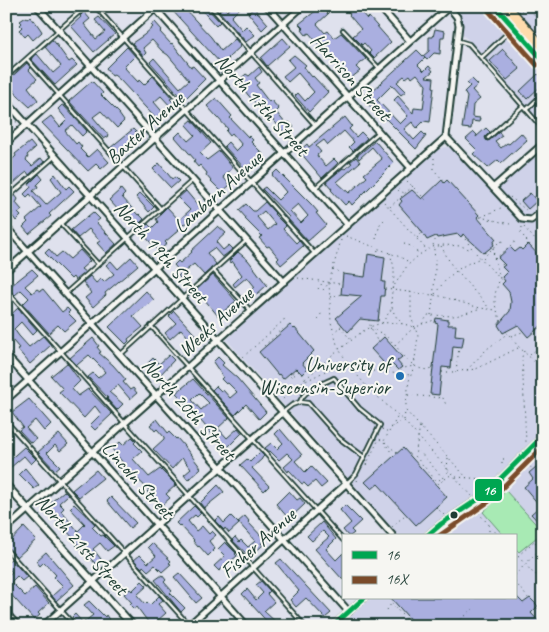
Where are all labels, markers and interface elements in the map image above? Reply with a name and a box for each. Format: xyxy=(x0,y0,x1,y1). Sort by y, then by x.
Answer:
street label: Harrison Street xyxy=(305,28,398,128)
street label: North 17th Street xyxy=(210,49,316,163)
street label: Baxter Avenue xyxy=(101,85,191,170)
street label: Lamborn Avenue xyxy=(168,144,269,239)
street label: North 19th Street xyxy=(109,196,215,310)
street label: Weeks Avenue xyxy=(173,281,260,362)
place label: University of Wisconsin-Superior xyxy=(259,352,394,400)
street label: North 20th Street xyxy=(137,353,243,467)
marker: University of Wisconsin-Superior xyxy=(394,370,406,382)
street label: Lincoln Street xyxy=(97,436,181,526)
line badge: 16 xyxy=(474,478,503,502)
text: 16 xyxy=(483,482,497,499)
street label: North 21st Street xyxy=(30,490,135,602)
street label: Fisher Avenue xyxy=(215,501,302,584)
unlabelled marker xyxy=(449,510,459,520)
legend xyxy=(342,534,516,600)
text: 16 xyxy=(386,546,401,565)
text: 16X xyxy=(386,570,410,589)

